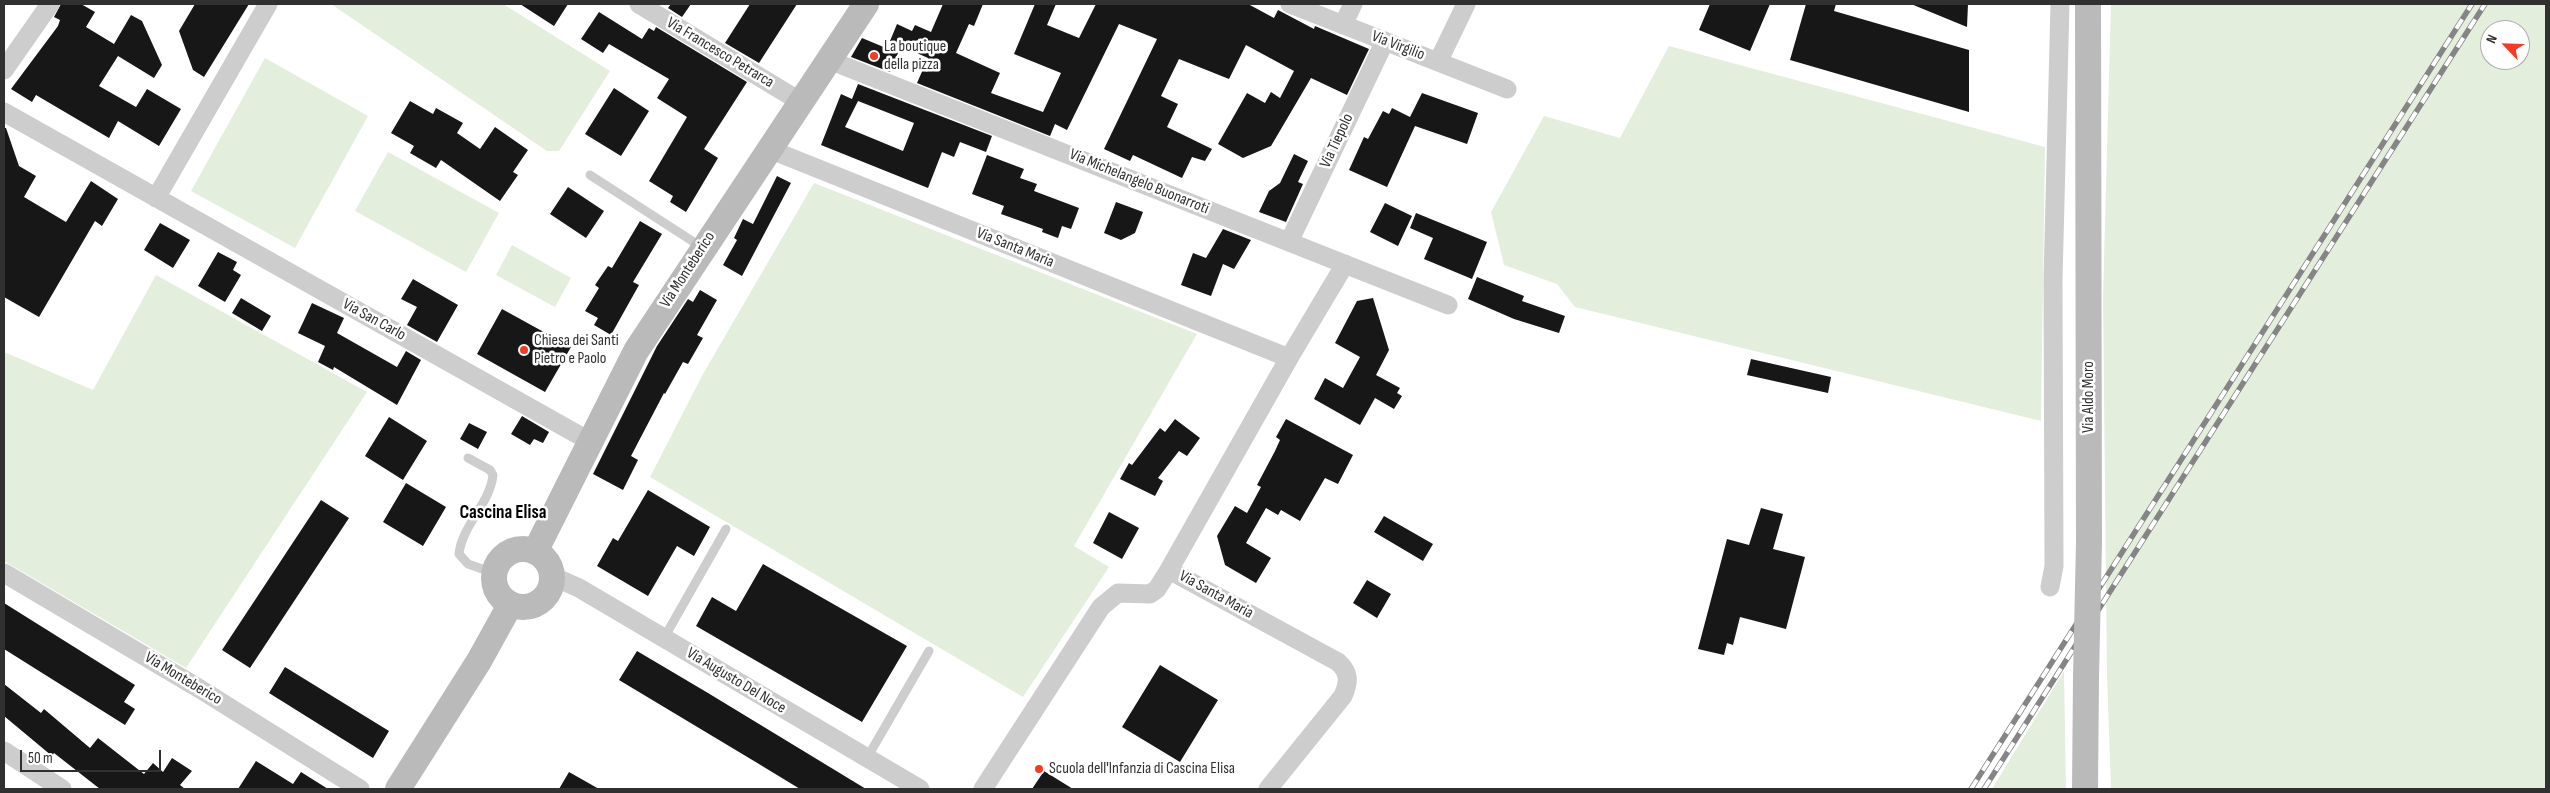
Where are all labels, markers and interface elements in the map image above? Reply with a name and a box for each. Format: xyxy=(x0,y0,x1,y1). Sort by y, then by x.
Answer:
street label: Via Francesco Petrarca xyxy=(663,13,777,93)
north arrow xyxy=(2480,20,2530,70)
street label: Via Virgilio xyxy=(1369,27,1427,65)
text: N xyxy=(2482,32,2501,46)
place label: La boutique della pizza xyxy=(884,37,946,75)
marker: La boutique della pizza xyxy=(868,50,880,62)
street label: Via Tiepolo xyxy=(1316,111,1358,171)
street label: Via Michelangelo Buonarroti xyxy=(1066,145,1212,219)
street label: Via Santa Maria xyxy=(974,224,1056,272)
street label: Via Monteberico xyxy=(656,228,720,312)
street label: Via San Carlo xyxy=(339,295,409,345)
place label: Chiesa dei Santi Pietro e Paolo xyxy=(534,331,619,369)
marker: Chiesa dei Santi Pietro e Paolo xyxy=(518,344,530,356)
street label: Via Aldo Moro xyxy=(2079,361,2099,433)
district label: Cascina Elisa xyxy=(460,502,546,524)
street label: Via Santa Maria xyxy=(1176,567,1256,623)
street label: Via Augusto Del Noce xyxy=(683,644,789,718)
street label: Via Monteberico xyxy=(141,648,225,710)
scale bar xyxy=(22,740,164,772)
text: 50 m xyxy=(28,749,53,768)
place label: Scuola dell'Infanzia di Cascina Elisa xyxy=(1049,759,1235,779)
marker: Scuola dell'Infanzia di Cascina Elisa xyxy=(1033,763,1045,775)

